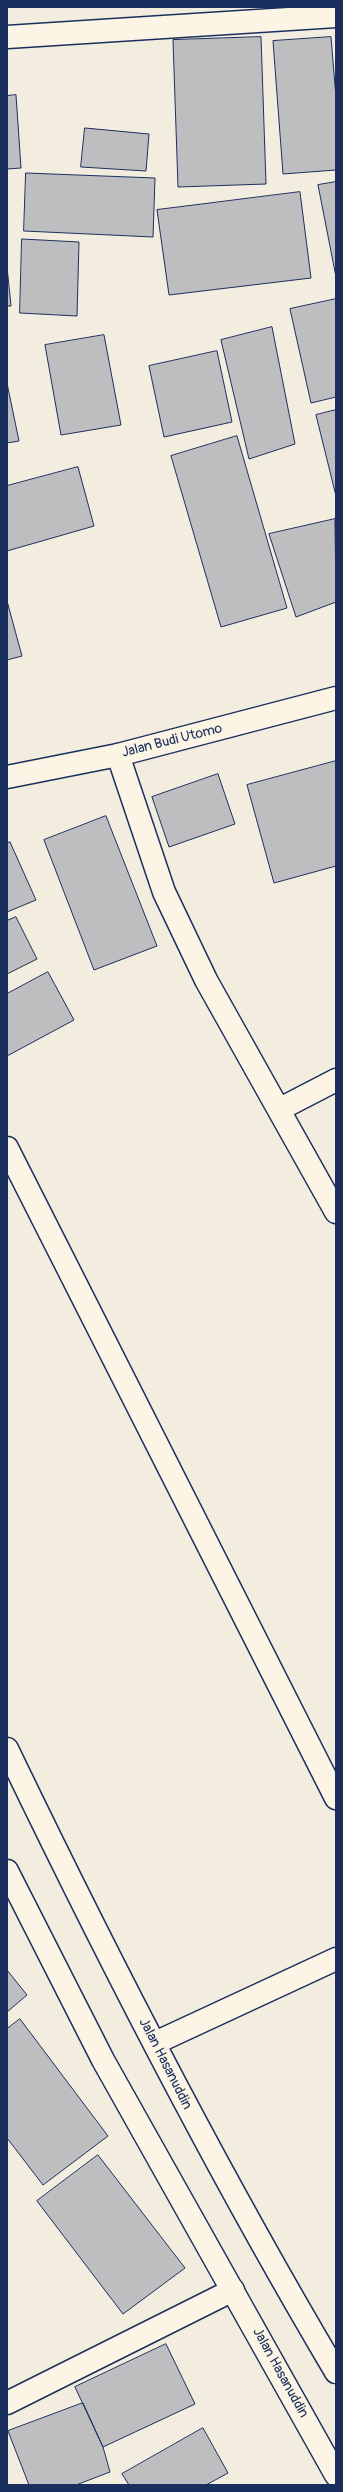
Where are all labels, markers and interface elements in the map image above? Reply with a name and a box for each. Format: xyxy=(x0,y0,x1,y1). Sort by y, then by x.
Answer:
street label: Jalan Budi Utomo xyxy=(120,720,224,762)
street label: Jalan Hasanuddin xyxy=(135,2016,195,2112)
street label: Jalan Hasanuddin xyxy=(248,2325,312,2421)

